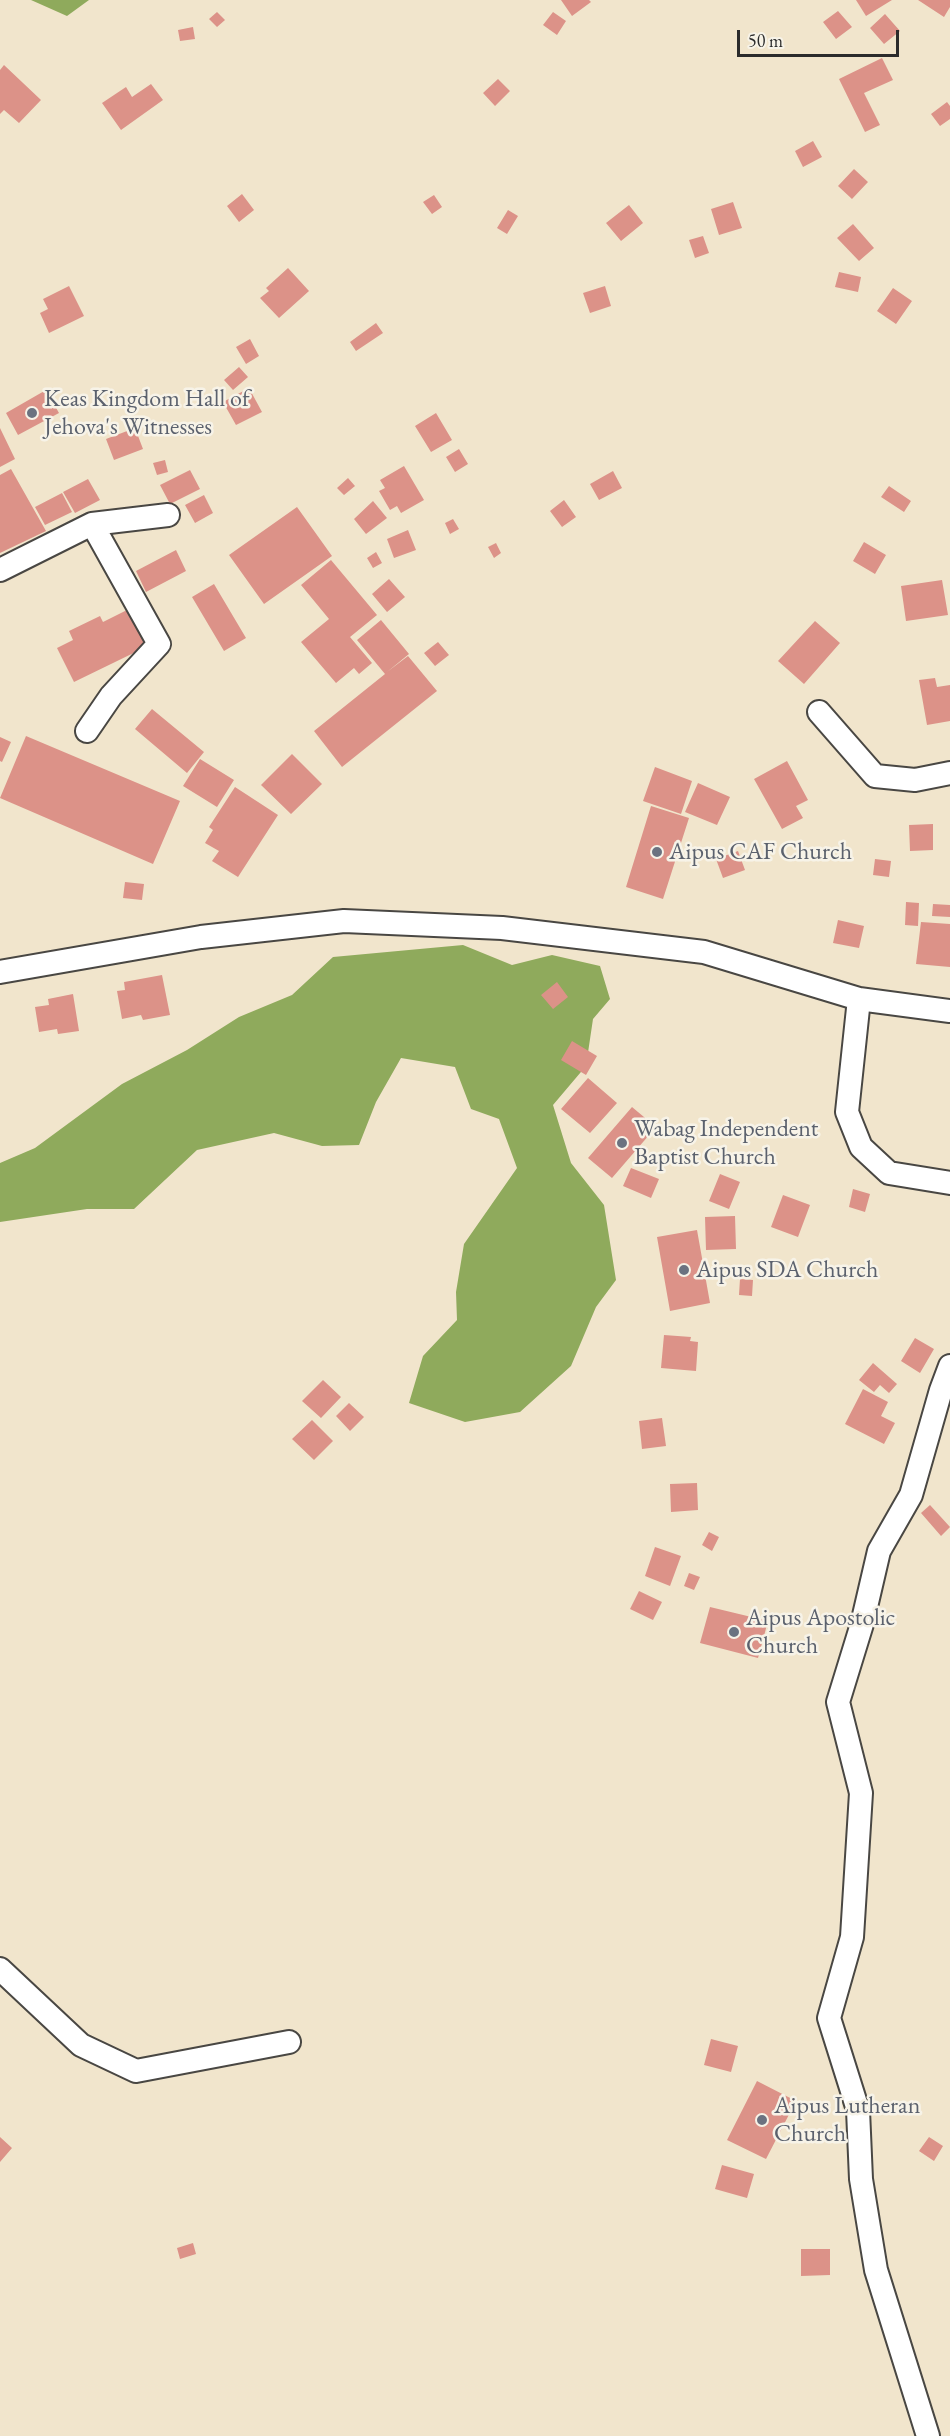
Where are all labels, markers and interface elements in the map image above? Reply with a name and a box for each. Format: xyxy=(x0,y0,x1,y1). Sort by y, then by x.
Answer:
scale bar xyxy=(740,18,902,56)
text: 50 m xyxy=(748,29,783,52)
place label: Keas Kingdom Hall of Jehova's Witnesses xyxy=(44,385,250,441)
marker: Keas Kingdom Hall of Jehova's Witnesses xyxy=(25,406,39,420)
place label: Aipus CAF Church xyxy=(669,838,852,866)
marker: Aipus CAF Church xyxy=(650,845,664,859)
place label: Wabag Independent Baptist Church xyxy=(634,1115,818,1171)
marker: Wabag Independent Baptist Church xyxy=(615,1136,629,1150)
place label: Aipus SDA Church xyxy=(696,1256,878,1284)
marker: Aipus SDA Church xyxy=(677,1263,691,1277)
place label: Aipus Apostolic Church xyxy=(746,1604,895,1660)
marker: Aipus Apostolic Church xyxy=(727,1625,741,1639)
place label: Aipus Lutheran Church xyxy=(774,2092,920,2148)
marker: Aipus Lutheran Church xyxy=(755,2113,769,2127)

